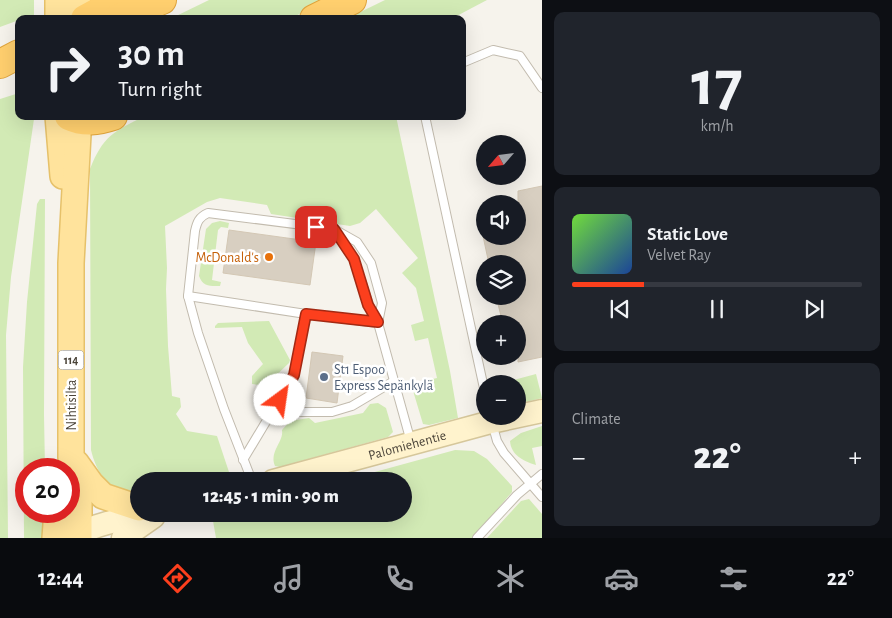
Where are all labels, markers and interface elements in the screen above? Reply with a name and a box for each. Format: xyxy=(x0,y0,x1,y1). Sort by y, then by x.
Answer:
icon: right xyxy=(35,35,100,100)
text: 30 m xyxy=(118,37,185,72)
text: 17 xyxy=(691,52,743,117)
text: Turn right xyxy=(118,78,202,100)
text: km/h xyxy=(700,118,734,134)
north arrow xyxy=(476,135,526,185)
map controls xyxy=(476,135,526,425)
button: sound xyxy=(476,195,526,245)
pin xyxy=(295,206,337,248)
icon: arrive xyxy=(302,213,330,241)
text: Static Love xyxy=(647,225,728,244)
text: Velvet Ray xyxy=(647,247,711,263)
place label: McDonald's xyxy=(196,251,259,265)
marker: McDonald's xyxy=(263,251,275,263)
button: layers xyxy=(476,255,526,305)
icon: previous xyxy=(606,295,634,323)
icon: pause xyxy=(703,295,731,323)
icon: next xyxy=(800,295,828,323)
button: + xyxy=(476,315,526,365)
road number: 114 xyxy=(58,350,84,370)
place label: St1 Espoo Express Sepänkylä xyxy=(334,363,434,393)
marker: St1 Espoo Express Sepänkylä xyxy=(318,371,330,383)
position arrow xyxy=(253,373,305,425)
button: − xyxy=(476,375,526,425)
street label: Nihtisilta xyxy=(65,379,79,431)
text: Climate xyxy=(572,411,621,427)
street label: Palomiehentie xyxy=(367,428,448,463)
text: 22° xyxy=(693,438,741,476)
text: − xyxy=(572,444,585,472)
text: + xyxy=(849,444,862,472)
speed limit sign: 20 xyxy=(15,458,80,523)
text: 12:45 · 1 min · 90 m xyxy=(203,487,339,506)
icon: directions xyxy=(160,561,195,596)
icon: music xyxy=(271,561,306,596)
icon: phone xyxy=(382,561,417,596)
icon: climate xyxy=(493,561,528,596)
icon: car xyxy=(604,561,639,596)
icon: filters xyxy=(716,561,751,596)
text: 12:44 xyxy=(38,567,84,589)
text: 22° xyxy=(827,567,854,589)

